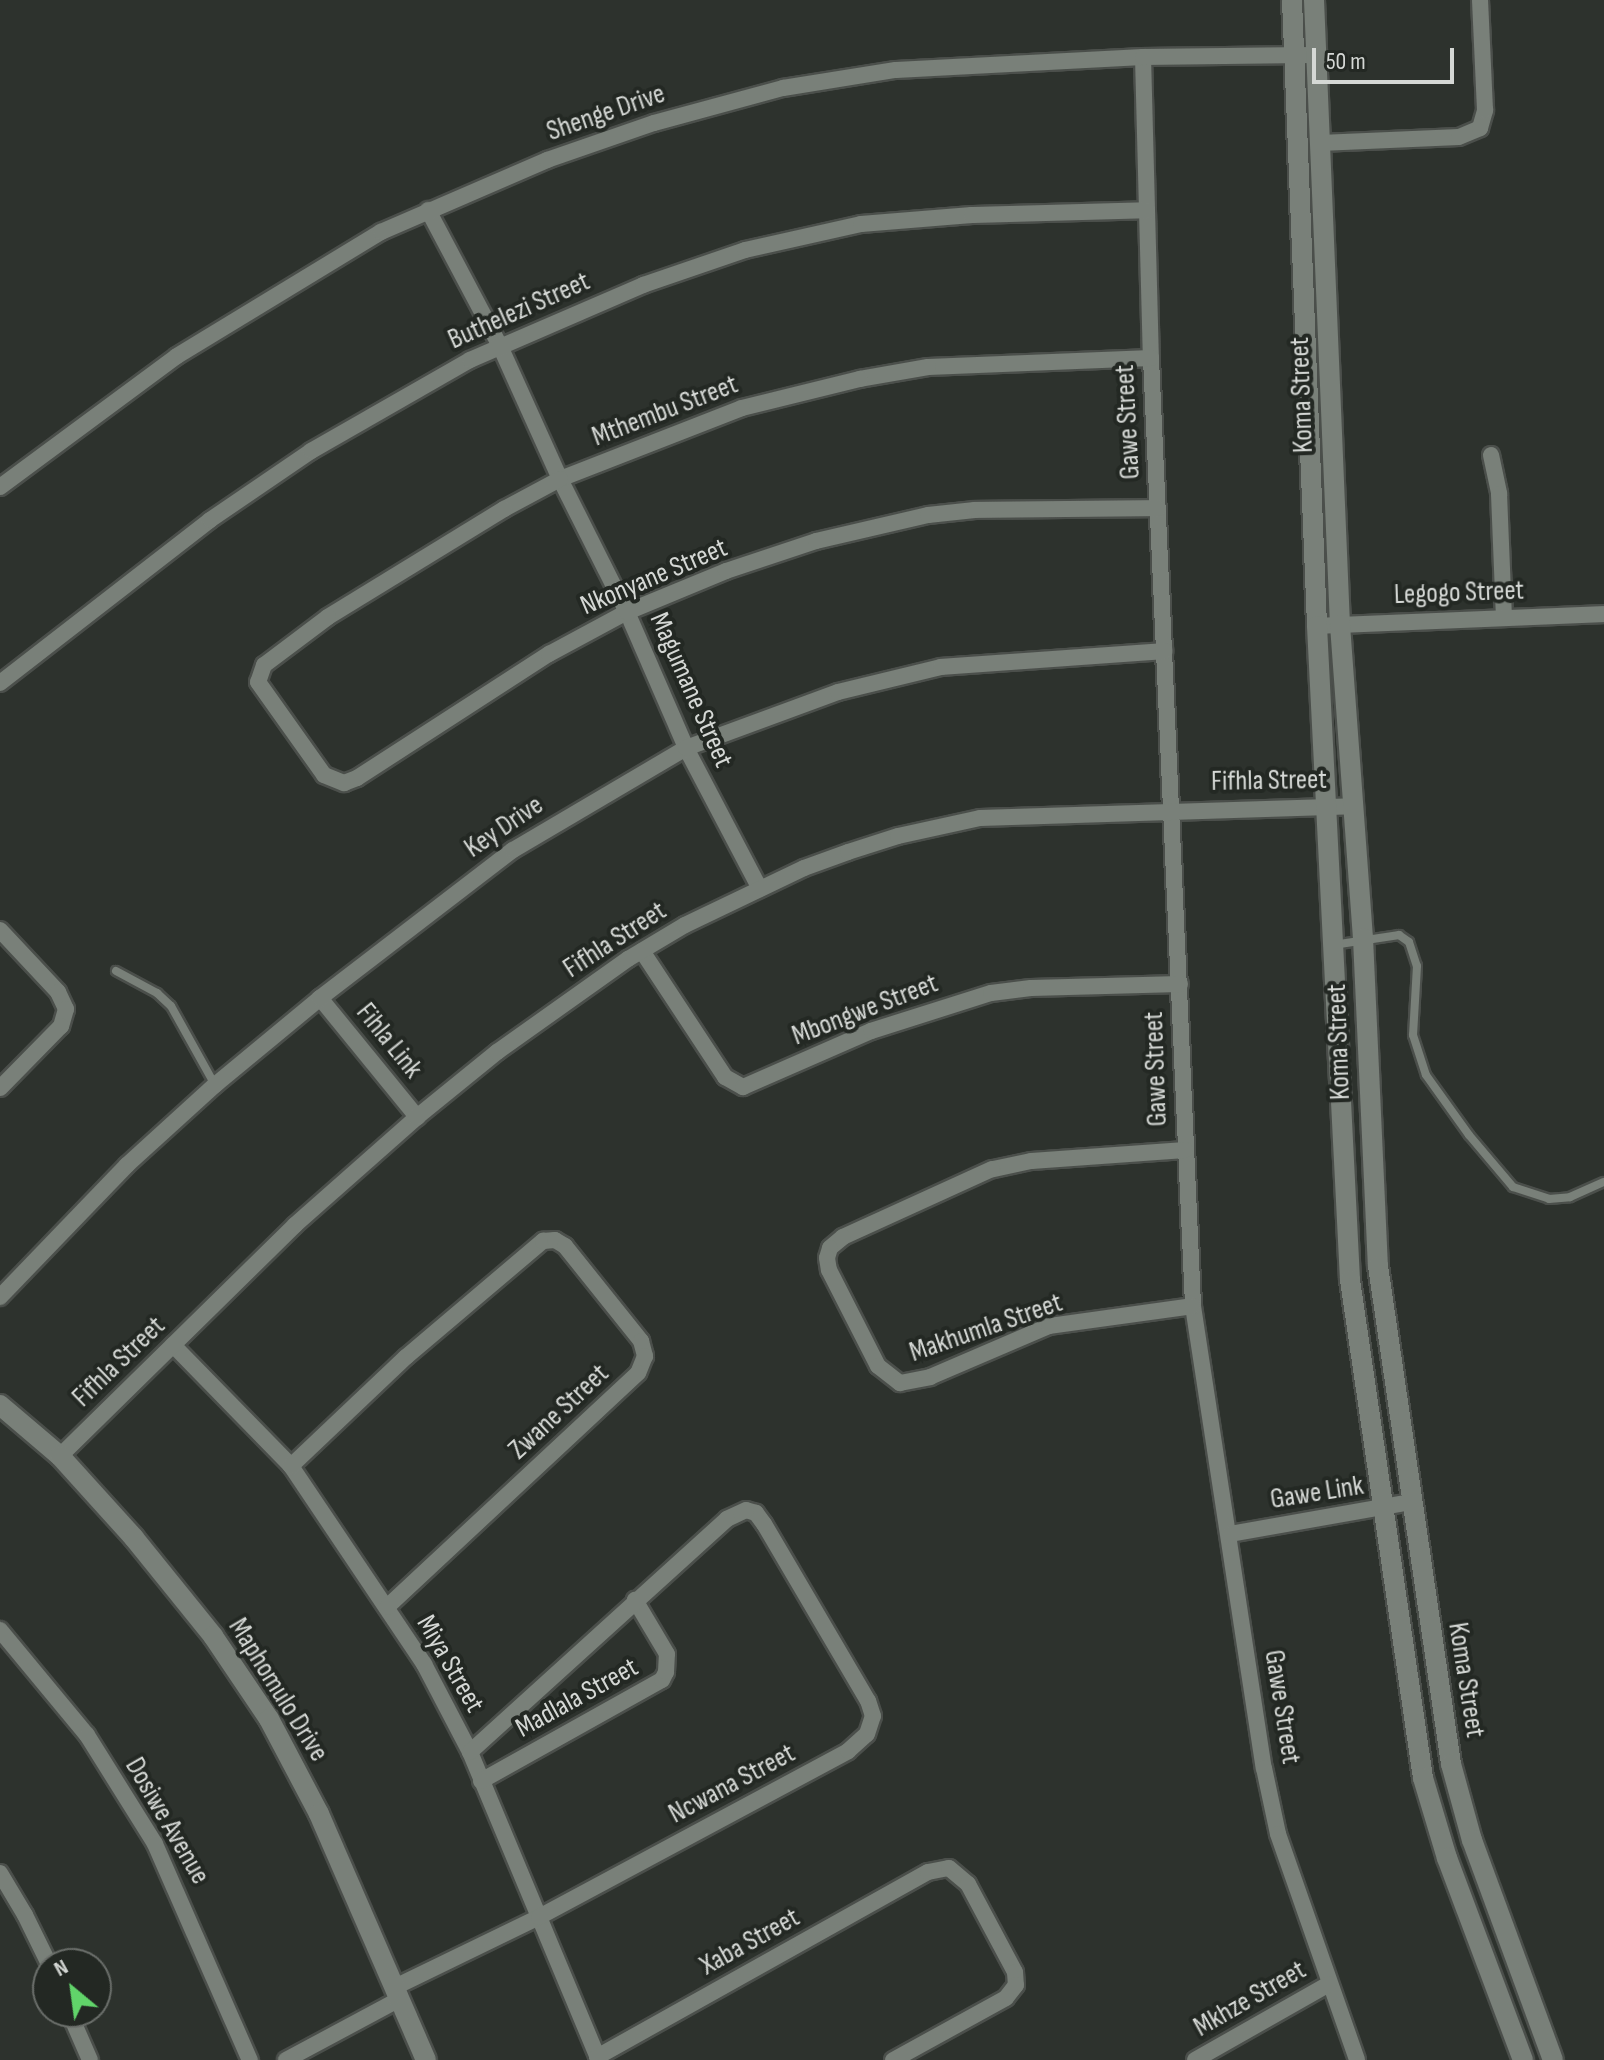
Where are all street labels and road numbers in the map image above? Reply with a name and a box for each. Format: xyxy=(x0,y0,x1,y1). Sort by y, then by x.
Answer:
street label: Shenge Drive xyxy=(542,77,670,149)
street label: Buthelezi Street xyxy=(443,265,595,357)
street label: Koma Street xyxy=(1283,336,1321,454)
street label: Gawe Street xyxy=(1108,364,1148,480)
street label: Mthembu Street xyxy=(587,368,743,454)
street label: Nkonyane Street xyxy=(576,531,732,623)
street label: Legogo Street xyxy=(1393,574,1525,612)
street label: Magumane Street xyxy=(642,607,740,773)
street label: Fifhla Street xyxy=(1211,763,1327,799)
street label: Key Drive xyxy=(458,789,550,865)
street label: Fifhla Street xyxy=(557,894,673,986)
street label: Mbongwe Street xyxy=(787,967,943,1053)
street label: Koma Street xyxy=(1320,983,1358,1101)
street label: Fihla Link xyxy=(349,997,429,1085)
street label: Gawe Street xyxy=(1137,1011,1175,1127)
street label: Makhumla Street xyxy=(905,1286,1067,1370)
street label: Fifhla Street xyxy=(66,1310,172,1414)
street label: Zwane Street xyxy=(502,1357,616,1467)
street label: Gawe Link xyxy=(1268,1469,1366,1517)
street label: Miya Street xyxy=(409,1609,491,1719)
street label: Maphomulo Drive xyxy=(221,1612,335,1768)
street label: Koma Street xyxy=(1440,1620,1492,1740)
street label: Gawe Street xyxy=(1256,1648,1308,1766)
street label: Madlala Street xyxy=(510,1651,644,1745)
street label: Ncwana Street xyxy=(663,1737,801,1831)
street label: Dosiwe Avenue xyxy=(117,1752,217,1890)
street label: Xaba Street xyxy=(695,1901,805,1983)
street label: Mkhze Street xyxy=(1188,1954,1312,2044)

